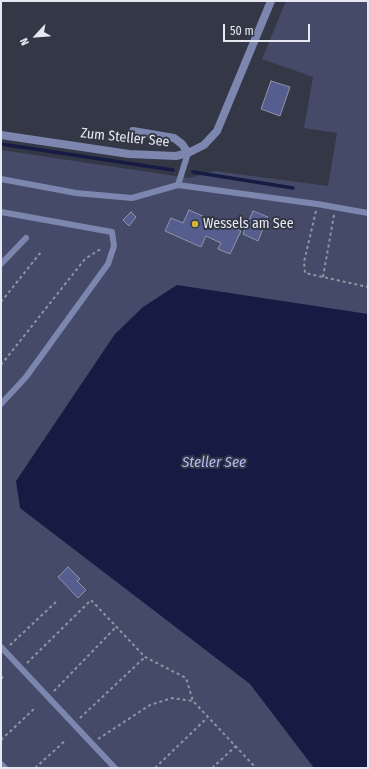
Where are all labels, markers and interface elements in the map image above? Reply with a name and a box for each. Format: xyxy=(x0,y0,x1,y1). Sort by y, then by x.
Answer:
north arrow xyxy=(16,16,56,56)
scale bar xyxy=(225,16,312,42)
text: 50 m xyxy=(230,24,254,38)
text: N xyxy=(17,36,32,47)
street label: Zum Steller See xyxy=(80,125,170,151)
place label: Wessels am See xyxy=(203,216,294,232)
marker: Wessels am See xyxy=(190,219,200,229)
water label: Steller See xyxy=(182,454,246,472)

